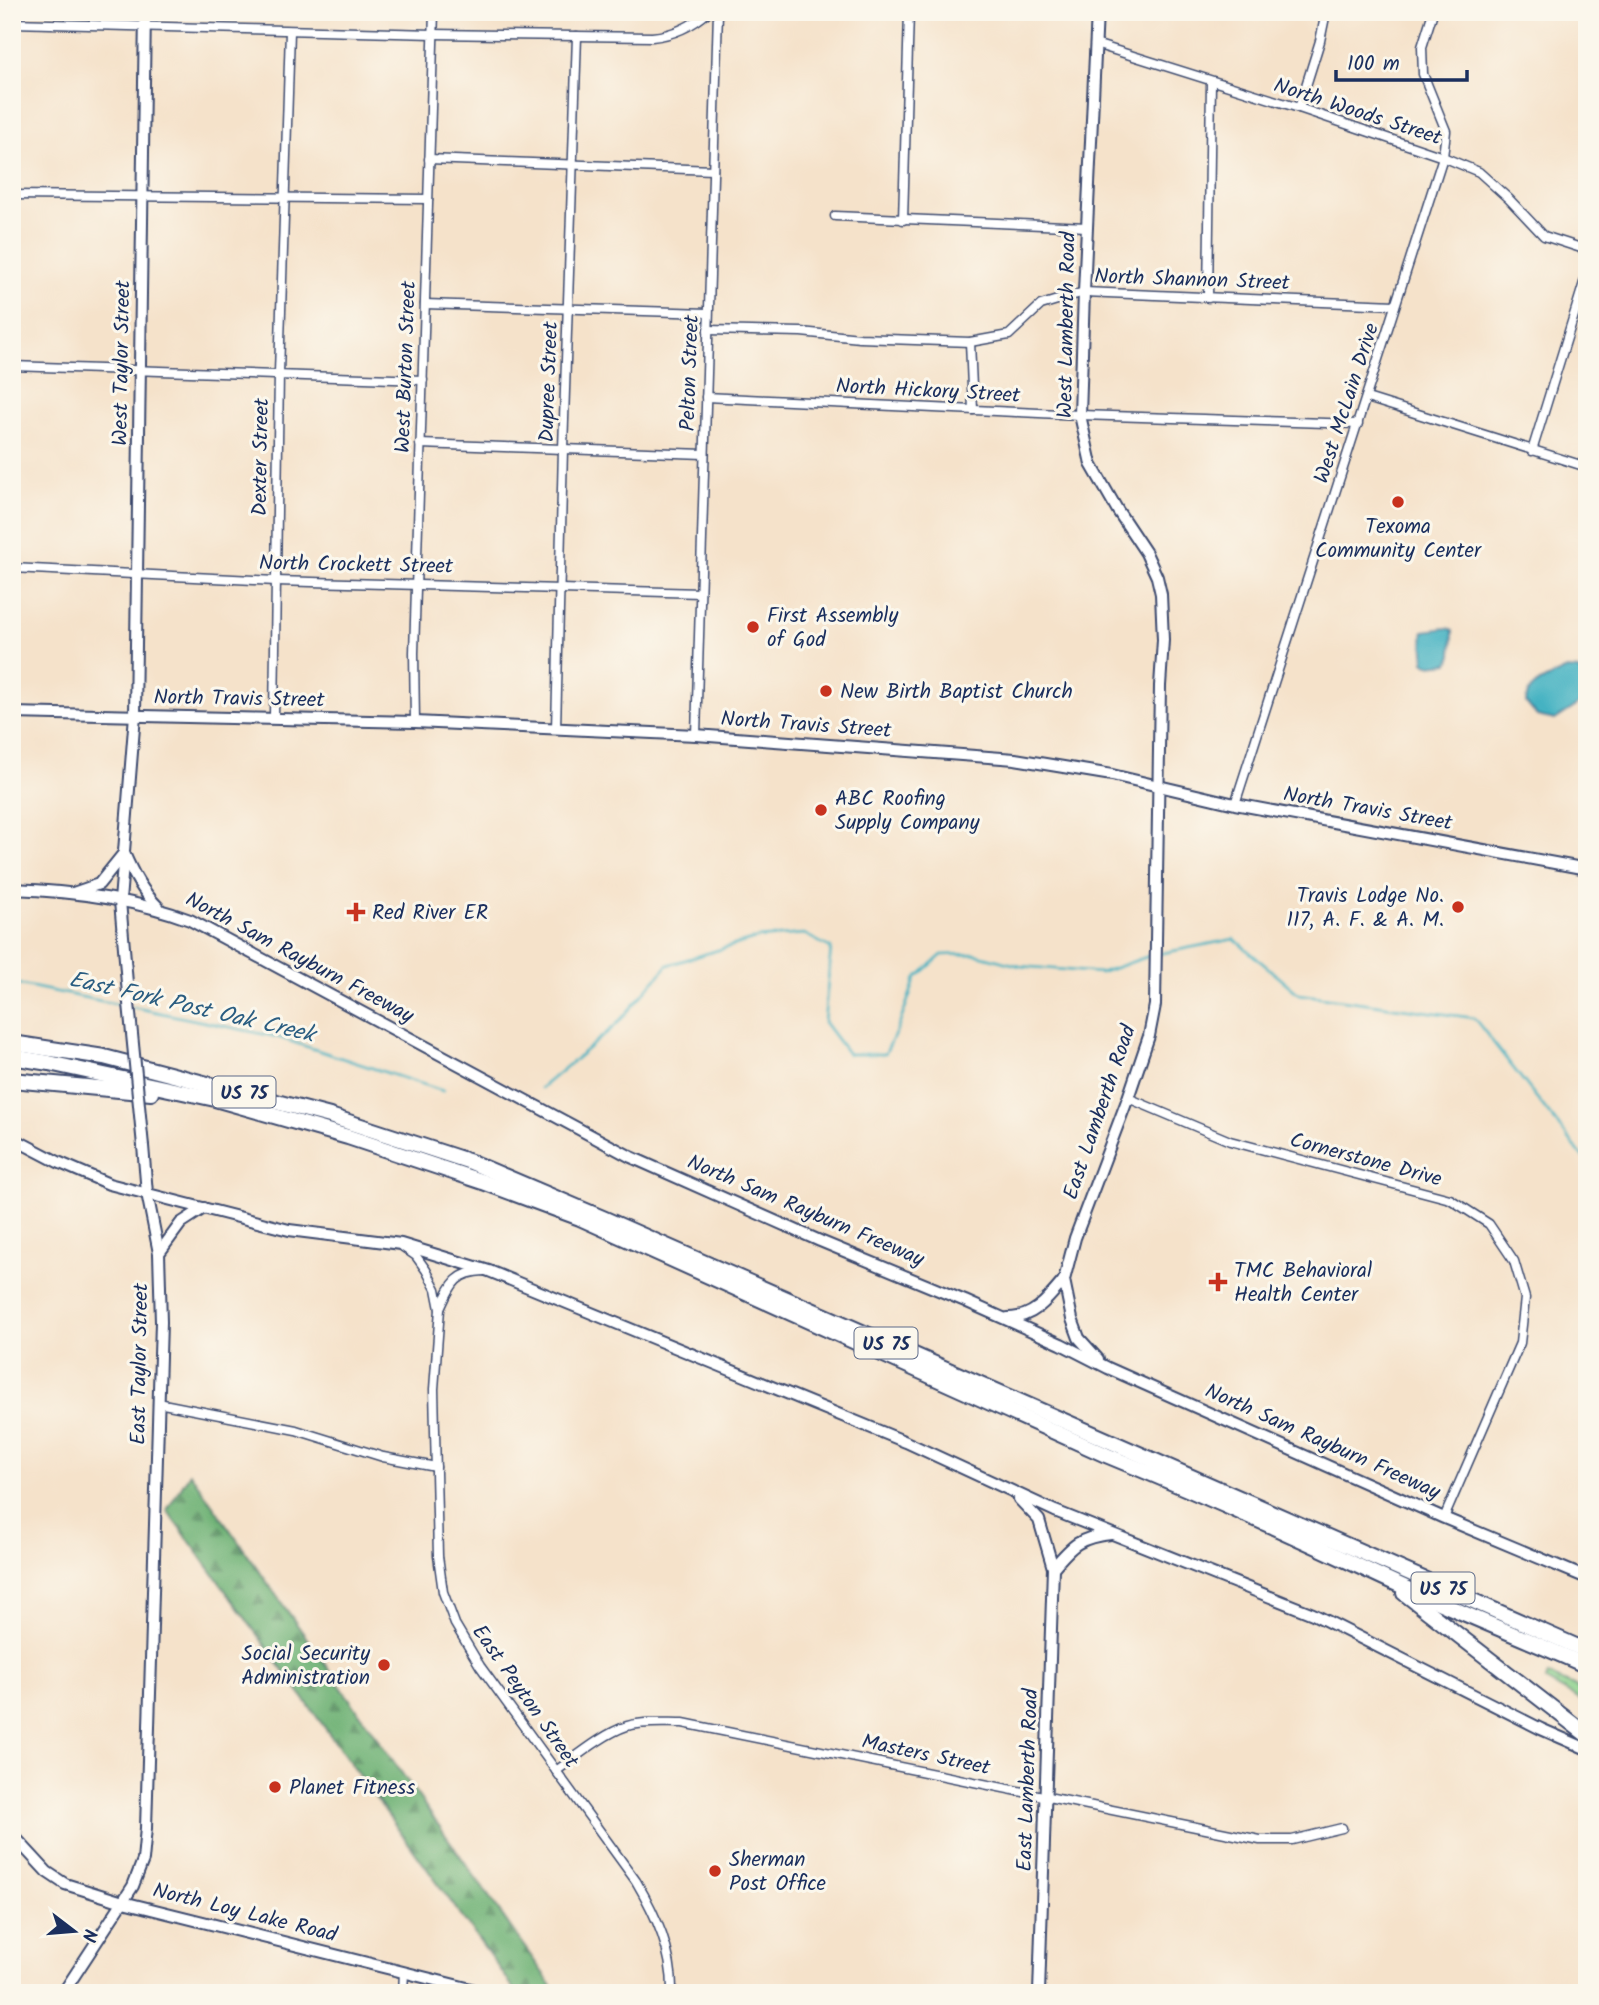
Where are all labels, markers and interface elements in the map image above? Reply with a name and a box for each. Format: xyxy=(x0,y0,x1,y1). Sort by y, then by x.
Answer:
scale bar xyxy=(1336,38,1468,82)
text: 100 m xyxy=(1347,48,1400,81)
street label: North Woods Street xyxy=(1269,70,1447,155)
street label: West Lamberth Road xyxy=(1049,231,1086,419)
street label: North Shannon Street xyxy=(1094,261,1291,300)
street label: West Taylor Street xyxy=(105,279,140,446)
street label: West Burton Street xyxy=(387,280,426,454)
street label: Pelton Street xyxy=(672,313,709,432)
street label: West McLain Drive xyxy=(1306,318,1389,488)
street label: Dupree Street xyxy=(531,320,568,443)
street label: North Hickory Street xyxy=(835,370,1022,413)
street label: Dexter Street xyxy=(244,397,279,516)
marker: Texoma Community Center xyxy=(1390,494,1406,510)
place label: Texoma Community Center xyxy=(1315,511,1482,568)
street label: North Crockett Street xyxy=(259,547,454,584)
place label: First Assembly of God xyxy=(767,600,898,657)
marker: First Assembly of God xyxy=(745,619,761,635)
place label: New Birth Baptist Church xyxy=(840,676,1073,709)
street label: North Travis Street xyxy=(153,682,326,718)
marker: New Birth Baptist Church xyxy=(818,683,834,699)
street label: North Travis Street xyxy=(719,703,893,748)
street label: North Travis Street xyxy=(1281,778,1456,841)
place label: ABC Roofing Supply Company xyxy=(835,783,980,840)
marker: ABC Roofing Supply Company xyxy=(813,802,829,818)
place label: Travis Lodge No. 117, A. F. & A. M. xyxy=(1286,880,1444,937)
street label: North Sam Rayburn Freeway xyxy=(179,884,420,1033)
place label: Red River ER xyxy=(372,897,488,930)
marker: Travis Lodge No. 117, A. F. & A. M. xyxy=(1450,899,1466,915)
marker: Red River ER xyxy=(346,902,366,922)
water label: East Fork Post Oak Creek xyxy=(65,962,321,1054)
street label: East Lamberth Road xyxy=(1055,1020,1146,1204)
road number: US 75 xyxy=(212,1076,276,1108)
street label: Cornerstone Drive xyxy=(1286,1124,1446,1197)
street label: North Sam Rayburn Freeway xyxy=(682,1146,929,1276)
place label: TMC Behavioral Health Center xyxy=(1234,1255,1372,1312)
marker: TMC Behavioral Health Center xyxy=(1208,1272,1228,1292)
street label: East Taylor Street xyxy=(123,1282,158,1445)
road number: US 75 xyxy=(854,1328,917,1358)
street label: North Sam Rayburn Freeway xyxy=(1199,1375,1446,1509)
road number: US 75 xyxy=(1412,1572,1474,1604)
street label: East Peyton Street xyxy=(463,1618,587,1776)
place label: Social Security Administration xyxy=(241,1638,370,1695)
marker: Social Security Administration xyxy=(376,1657,392,1673)
street label: East Lamberth Road xyxy=(1009,1688,1048,1872)
street label: Masters Street xyxy=(858,1726,994,1785)
place label: Planet Fitness xyxy=(289,1772,415,1805)
marker: Planet Fitness xyxy=(267,1779,283,1795)
place label: Sherman Post Office xyxy=(729,1844,827,1901)
marker: Sherman Post Office xyxy=(707,1863,723,1879)
street label: North Loy Lake Road xyxy=(149,1875,341,1952)
north arrow xyxy=(38,1896,108,1966)
text: N xyxy=(72,1925,104,1945)

